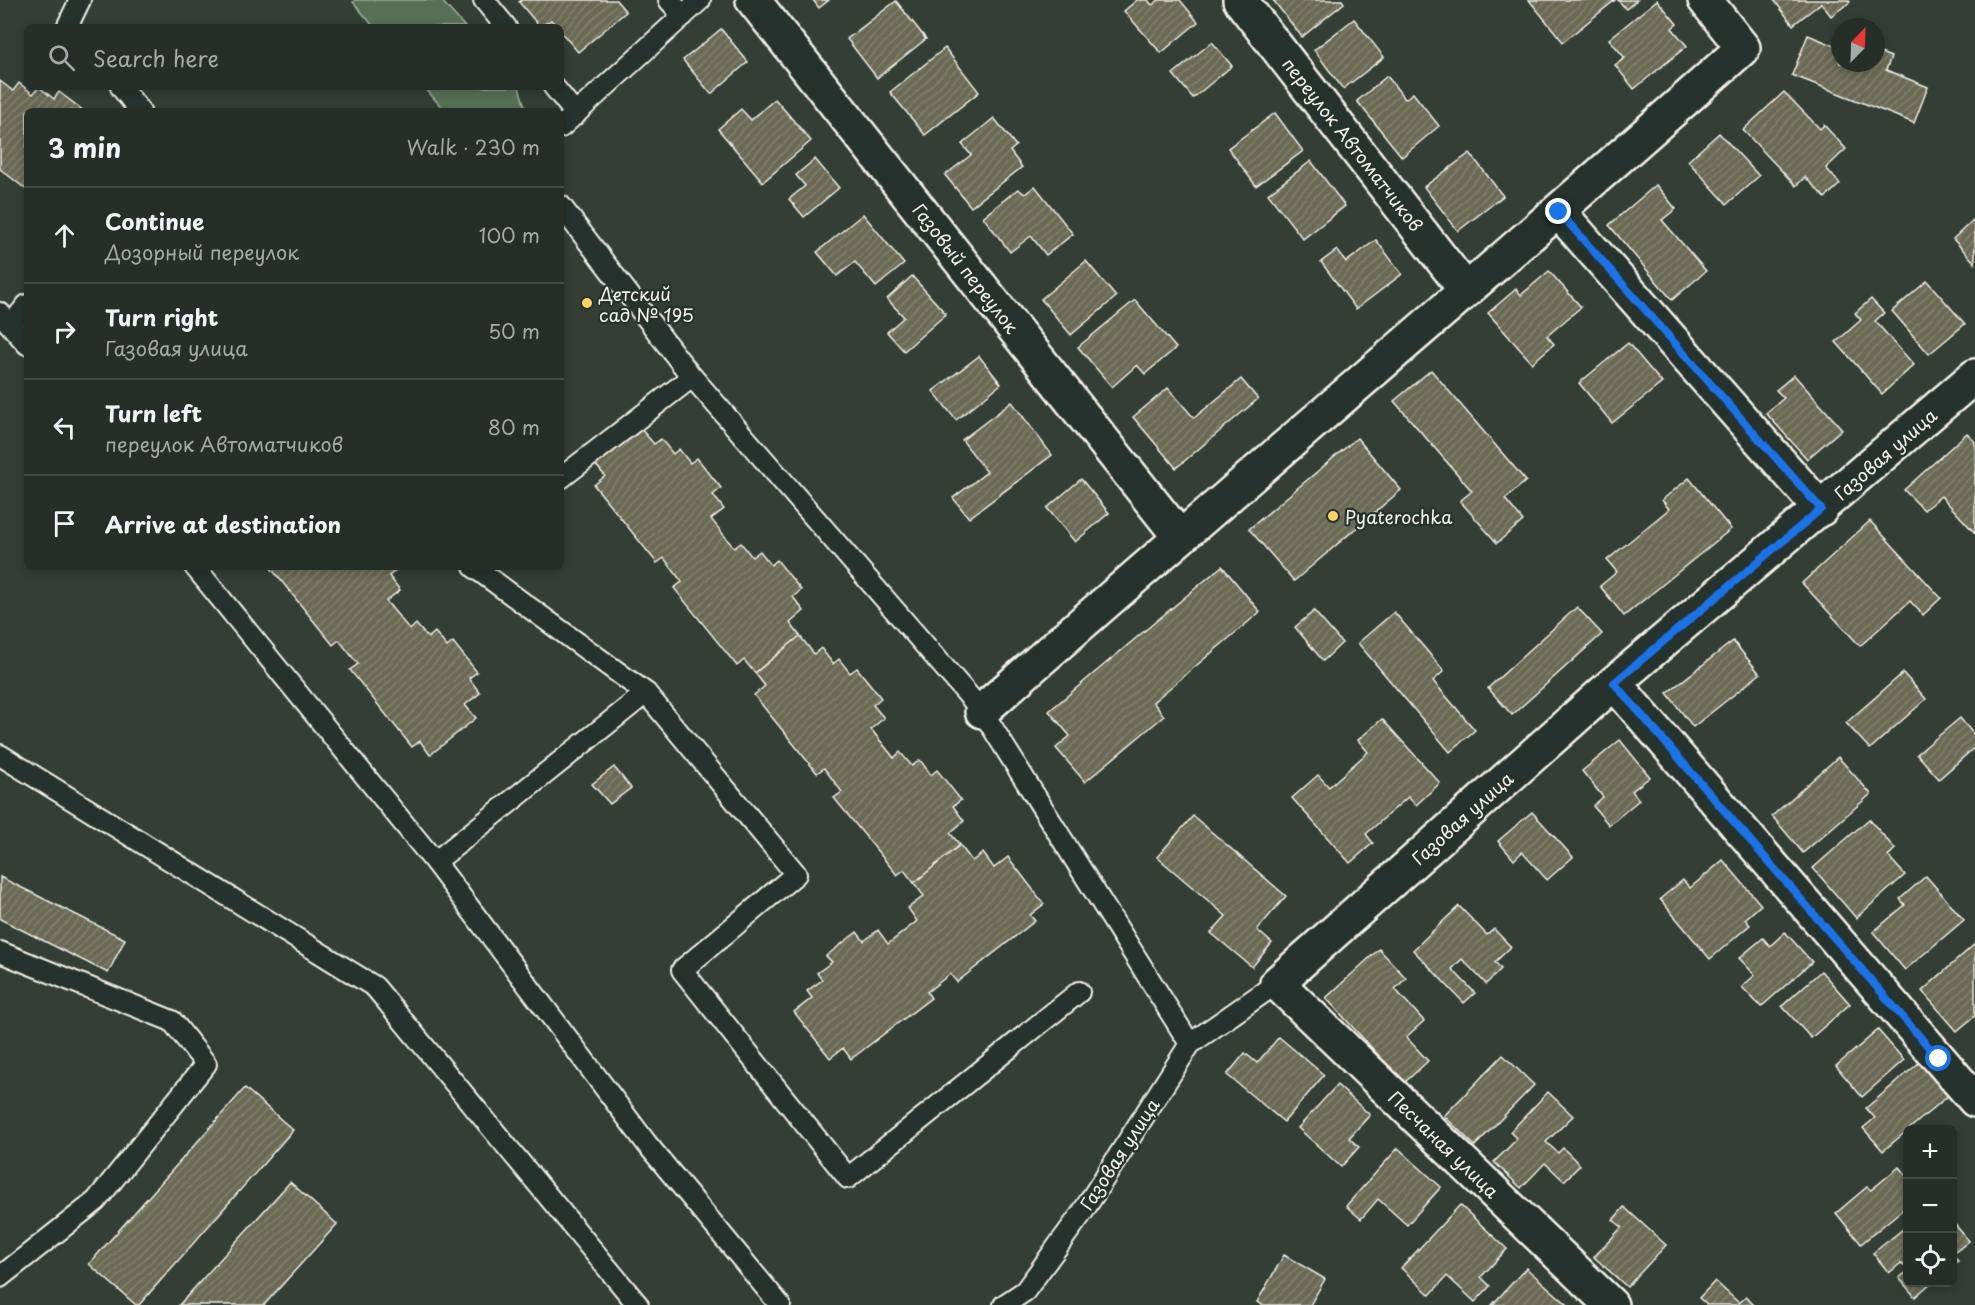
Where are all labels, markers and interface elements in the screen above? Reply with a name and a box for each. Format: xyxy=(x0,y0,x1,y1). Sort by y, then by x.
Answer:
north arrow xyxy=(1831,18,1885,72)
search box xyxy=(24,24,564,90)
icon: search xyxy=(45,41,78,74)
text: Search here xyxy=(93,41,219,74)
street label: переулок Автоматчиков xyxy=(1276,51,1430,237)
text: 3 min xyxy=(48,128,121,167)
text: Walk · 230 m xyxy=(407,132,540,162)
street label: Газовый переулок xyxy=(907,197,1026,339)
route end xyxy=(1545,198,1571,224)
text: Continue xyxy=(105,204,204,237)
icon: ahead xyxy=(48,219,81,252)
text: 100 m xyxy=(479,220,540,250)
text: Дозорный переулок xyxy=(105,237,299,267)
place label: Детский сад № 195 xyxy=(598,280,694,328)
marker: Детский сад № 195 xyxy=(580,296,594,310)
text: Turn right xyxy=(105,300,218,333)
icon: right xyxy=(48,315,81,348)
text: 50 m xyxy=(488,316,540,346)
text: Газовая улица xyxy=(105,333,248,363)
text: Turn left xyxy=(105,396,202,429)
street label: Газовая улица xyxy=(1828,401,1943,506)
icon: left xyxy=(48,411,81,444)
text: 80 m xyxy=(488,412,540,442)
text: переулок Автоматчиков xyxy=(105,429,343,459)
place label: Pyaterochka xyxy=(1345,503,1453,530)
icon: arrive xyxy=(48,507,81,540)
text: Arrive at destination xyxy=(105,507,341,540)
marker: Pyaterochka xyxy=(1326,509,1340,523)
street label: Газовая улица xyxy=(1405,764,1519,871)
route start xyxy=(1925,1045,1951,1071)
street label: Песчаная улица xyxy=(1383,1084,1506,1204)
street label: Газовая улица xyxy=(1073,1092,1166,1215)
map controls xyxy=(1903,1125,1957,1287)
button: + xyxy=(1903,1125,1957,1179)
button: − xyxy=(1903,1179,1957,1233)
button: locate xyxy=(1903,1233,1957,1287)

